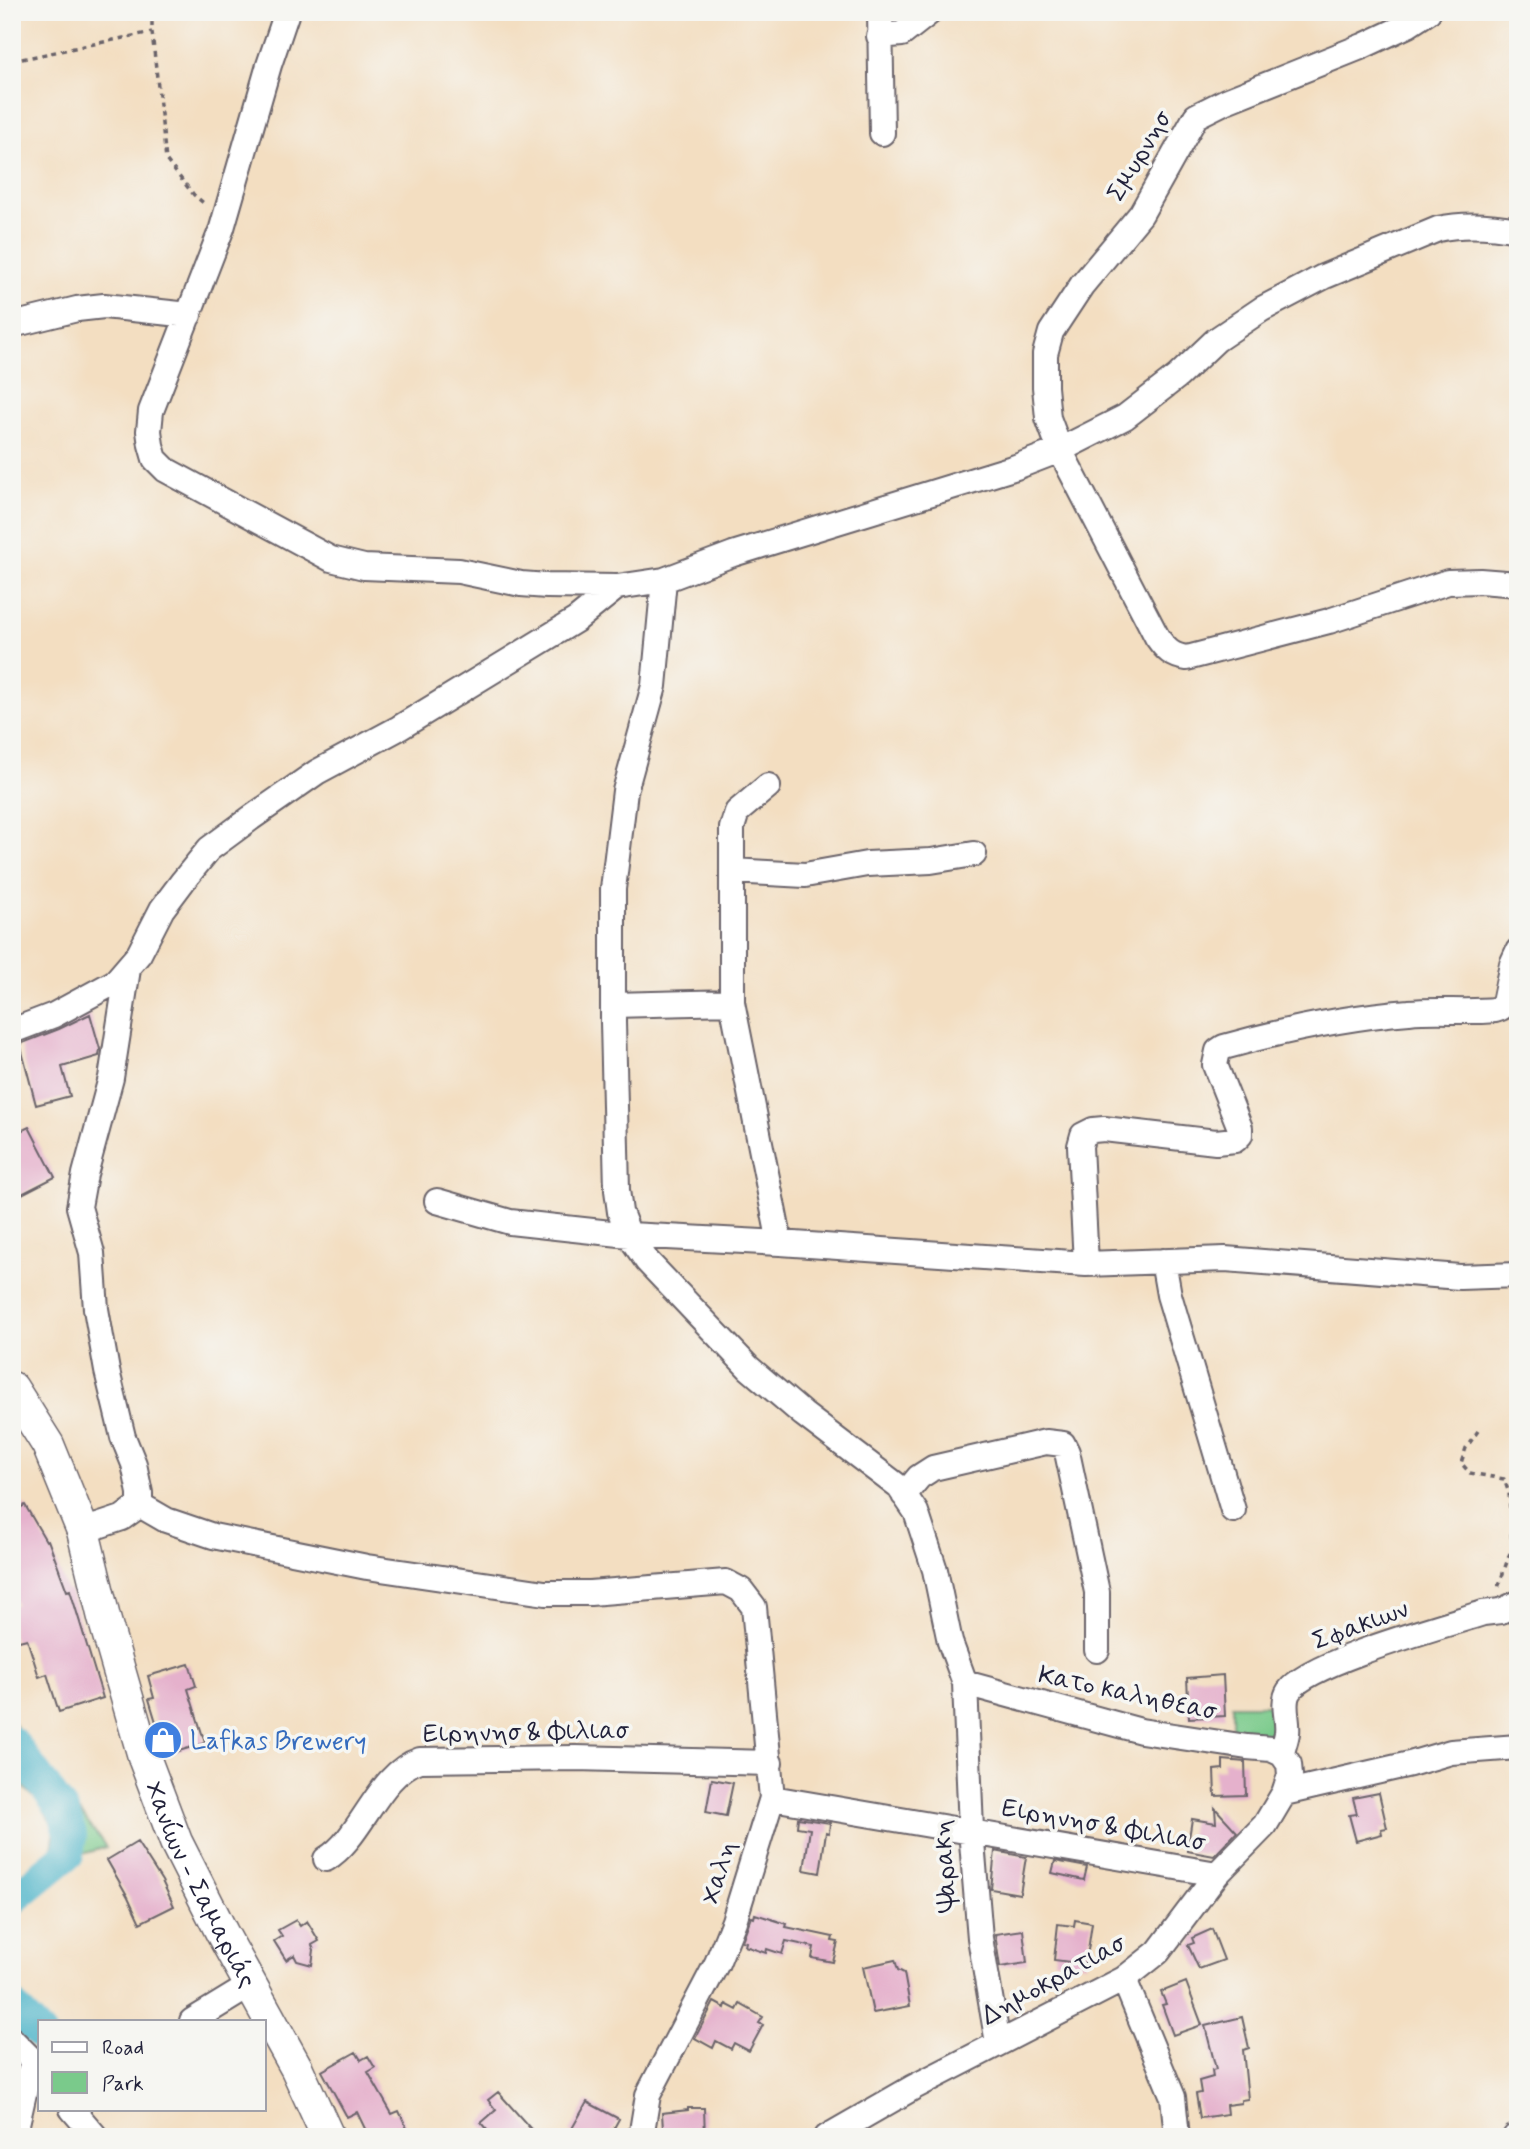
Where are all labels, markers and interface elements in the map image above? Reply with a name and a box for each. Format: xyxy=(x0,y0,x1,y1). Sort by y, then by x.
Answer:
street label: Σμυρνησ xyxy=(1100,104,1181,208)
street label: Σφακιων xyxy=(1308,1593,1413,1659)
street label: Κατο καληθεασ xyxy=(1035,1659,1220,1730)
street label: Ειρηνησ & Φιλιασ xyxy=(423,1714,630,1752)
shop icon: Lafkas Brewery xyxy=(142,1719,184,1761)
place label: Lafkas Brewery xyxy=(190,1725,367,1759)
street label: Χανίων - Σαμαριάς xyxy=(136,1777,264,1994)
street label: Ειρηνησ & Φιλιασ xyxy=(999,1791,1209,1861)
street label: Ψαρακη xyxy=(926,1819,966,1914)
street label: Χαλη xyxy=(694,1837,746,1908)
street label: Δημοκρατιασ xyxy=(976,1926,1132,2034)
legend xyxy=(38,2020,266,2110)
text: Road xyxy=(102,2034,144,2062)
text: Park xyxy=(102,2070,144,2098)

